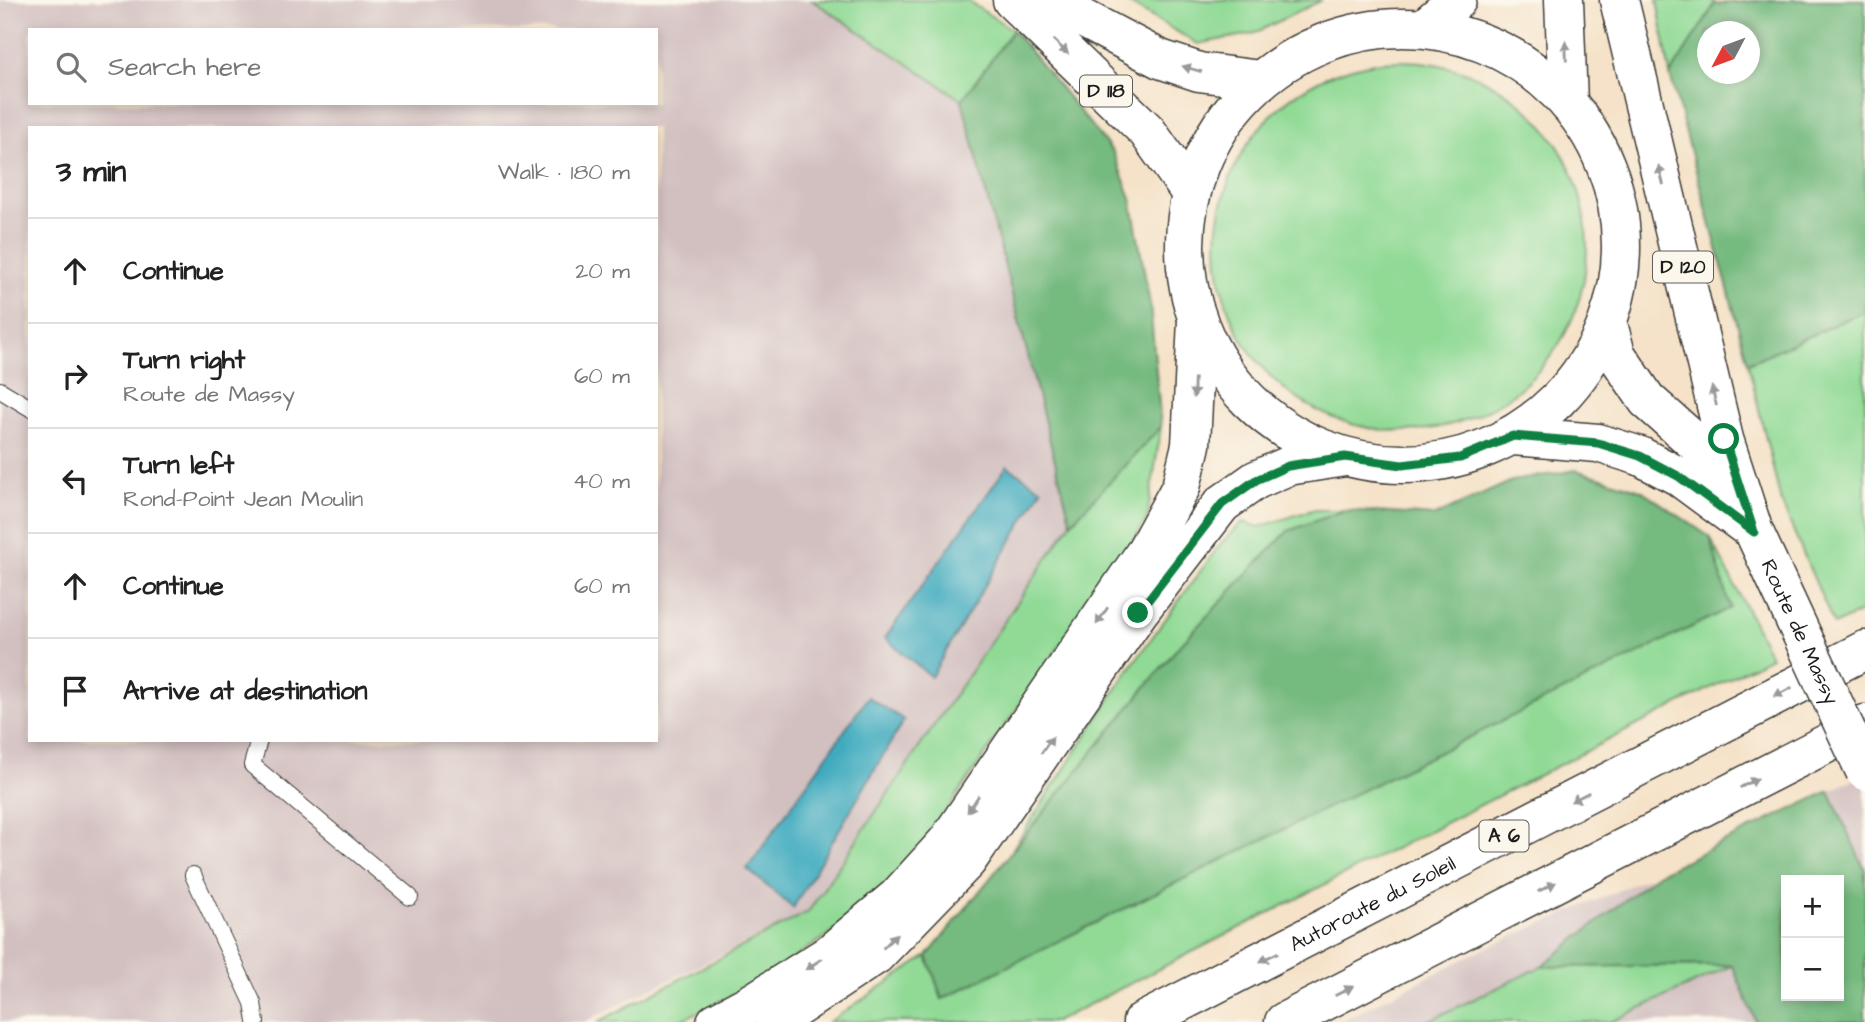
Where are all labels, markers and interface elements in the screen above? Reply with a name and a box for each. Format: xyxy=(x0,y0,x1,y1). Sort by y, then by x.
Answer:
north arrow xyxy=(1697,21,1760,84)
search box xyxy=(28,28,658,105)
one-way arrow xyxy=(1052,39,1069,55)
one-way arrow xyxy=(1561,40,1572,62)
icon: search xyxy=(52,48,90,86)
text: Search here xyxy=(108,49,261,85)
one-way arrow xyxy=(1181,63,1203,74)
road number: D 118 xyxy=(1080,76,1132,106)
text: 3 min xyxy=(56,151,126,193)
text: Walk · 180 m xyxy=(498,156,630,188)
one-way arrow xyxy=(1655,164,1666,186)
icon: ahead xyxy=(56,252,94,290)
road number: D 120 xyxy=(1653,252,1713,282)
text: Continue xyxy=(123,253,224,289)
text: 20 m xyxy=(575,255,630,287)
text: Turn right xyxy=(123,342,245,378)
icon: right xyxy=(56,357,94,395)
text: 60 m xyxy=(574,360,630,392)
one-way arrow xyxy=(1188,377,1199,399)
text: Route de Massy xyxy=(123,378,295,410)
one-way arrow xyxy=(1708,385,1719,407)
route start xyxy=(1708,423,1739,454)
text: Turn left xyxy=(123,447,234,483)
icon: left xyxy=(56,462,94,500)
text: 40 m xyxy=(573,465,630,497)
text: Rond-Point Jean Moulin xyxy=(123,483,363,515)
street label: Route de Massy xyxy=(1754,554,1847,710)
icon: ahead xyxy=(56,567,94,605)
text: Continue xyxy=(123,568,224,604)
text: 60 m xyxy=(574,570,630,602)
route end xyxy=(1122,597,1153,628)
one-way arrow xyxy=(1095,607,1109,625)
icon: arrive xyxy=(56,672,94,710)
text: Arrive at destination xyxy=(123,673,368,709)
one-way arrow xyxy=(1772,686,1792,698)
one-way arrow xyxy=(1040,736,1054,754)
one-way arrow xyxy=(1739,778,1759,789)
one-way arrow xyxy=(1570,791,1590,802)
one-way arrow xyxy=(966,795,980,813)
road number: A 6 xyxy=(1480,820,1528,852)
street label: Autoroute du Soleil xyxy=(1284,849,1460,958)
map controls xyxy=(1781,875,1844,1001)
button: + xyxy=(1781,875,1844,938)
one-way arrow xyxy=(1537,882,1557,893)
one-way arrow xyxy=(882,933,898,950)
button: − xyxy=(1781,938,1844,1001)
one-way arrow xyxy=(1259,951,1279,962)
one-way arrow xyxy=(804,957,823,970)
one-way arrow xyxy=(1334,985,1354,997)

